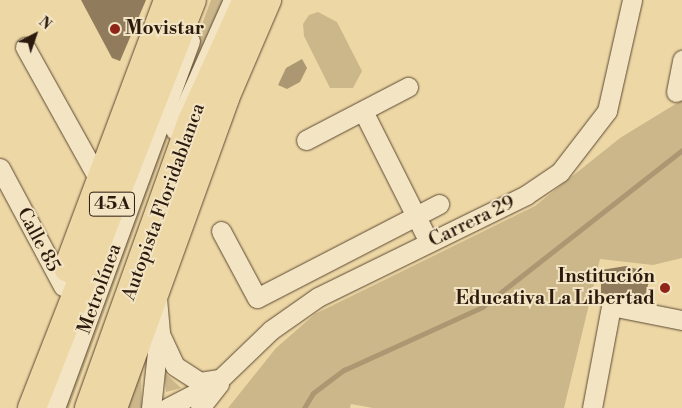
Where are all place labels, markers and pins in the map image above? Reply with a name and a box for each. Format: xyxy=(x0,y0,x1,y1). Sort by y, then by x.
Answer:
place label: Movistar xyxy=(125,18,204,40)
marker: Movistar xyxy=(109,23,121,35)
place label: Institución Educativa La Libertad xyxy=(455,266,655,310)
marker: Institución Educativa La Libertad xyxy=(659,282,671,294)

